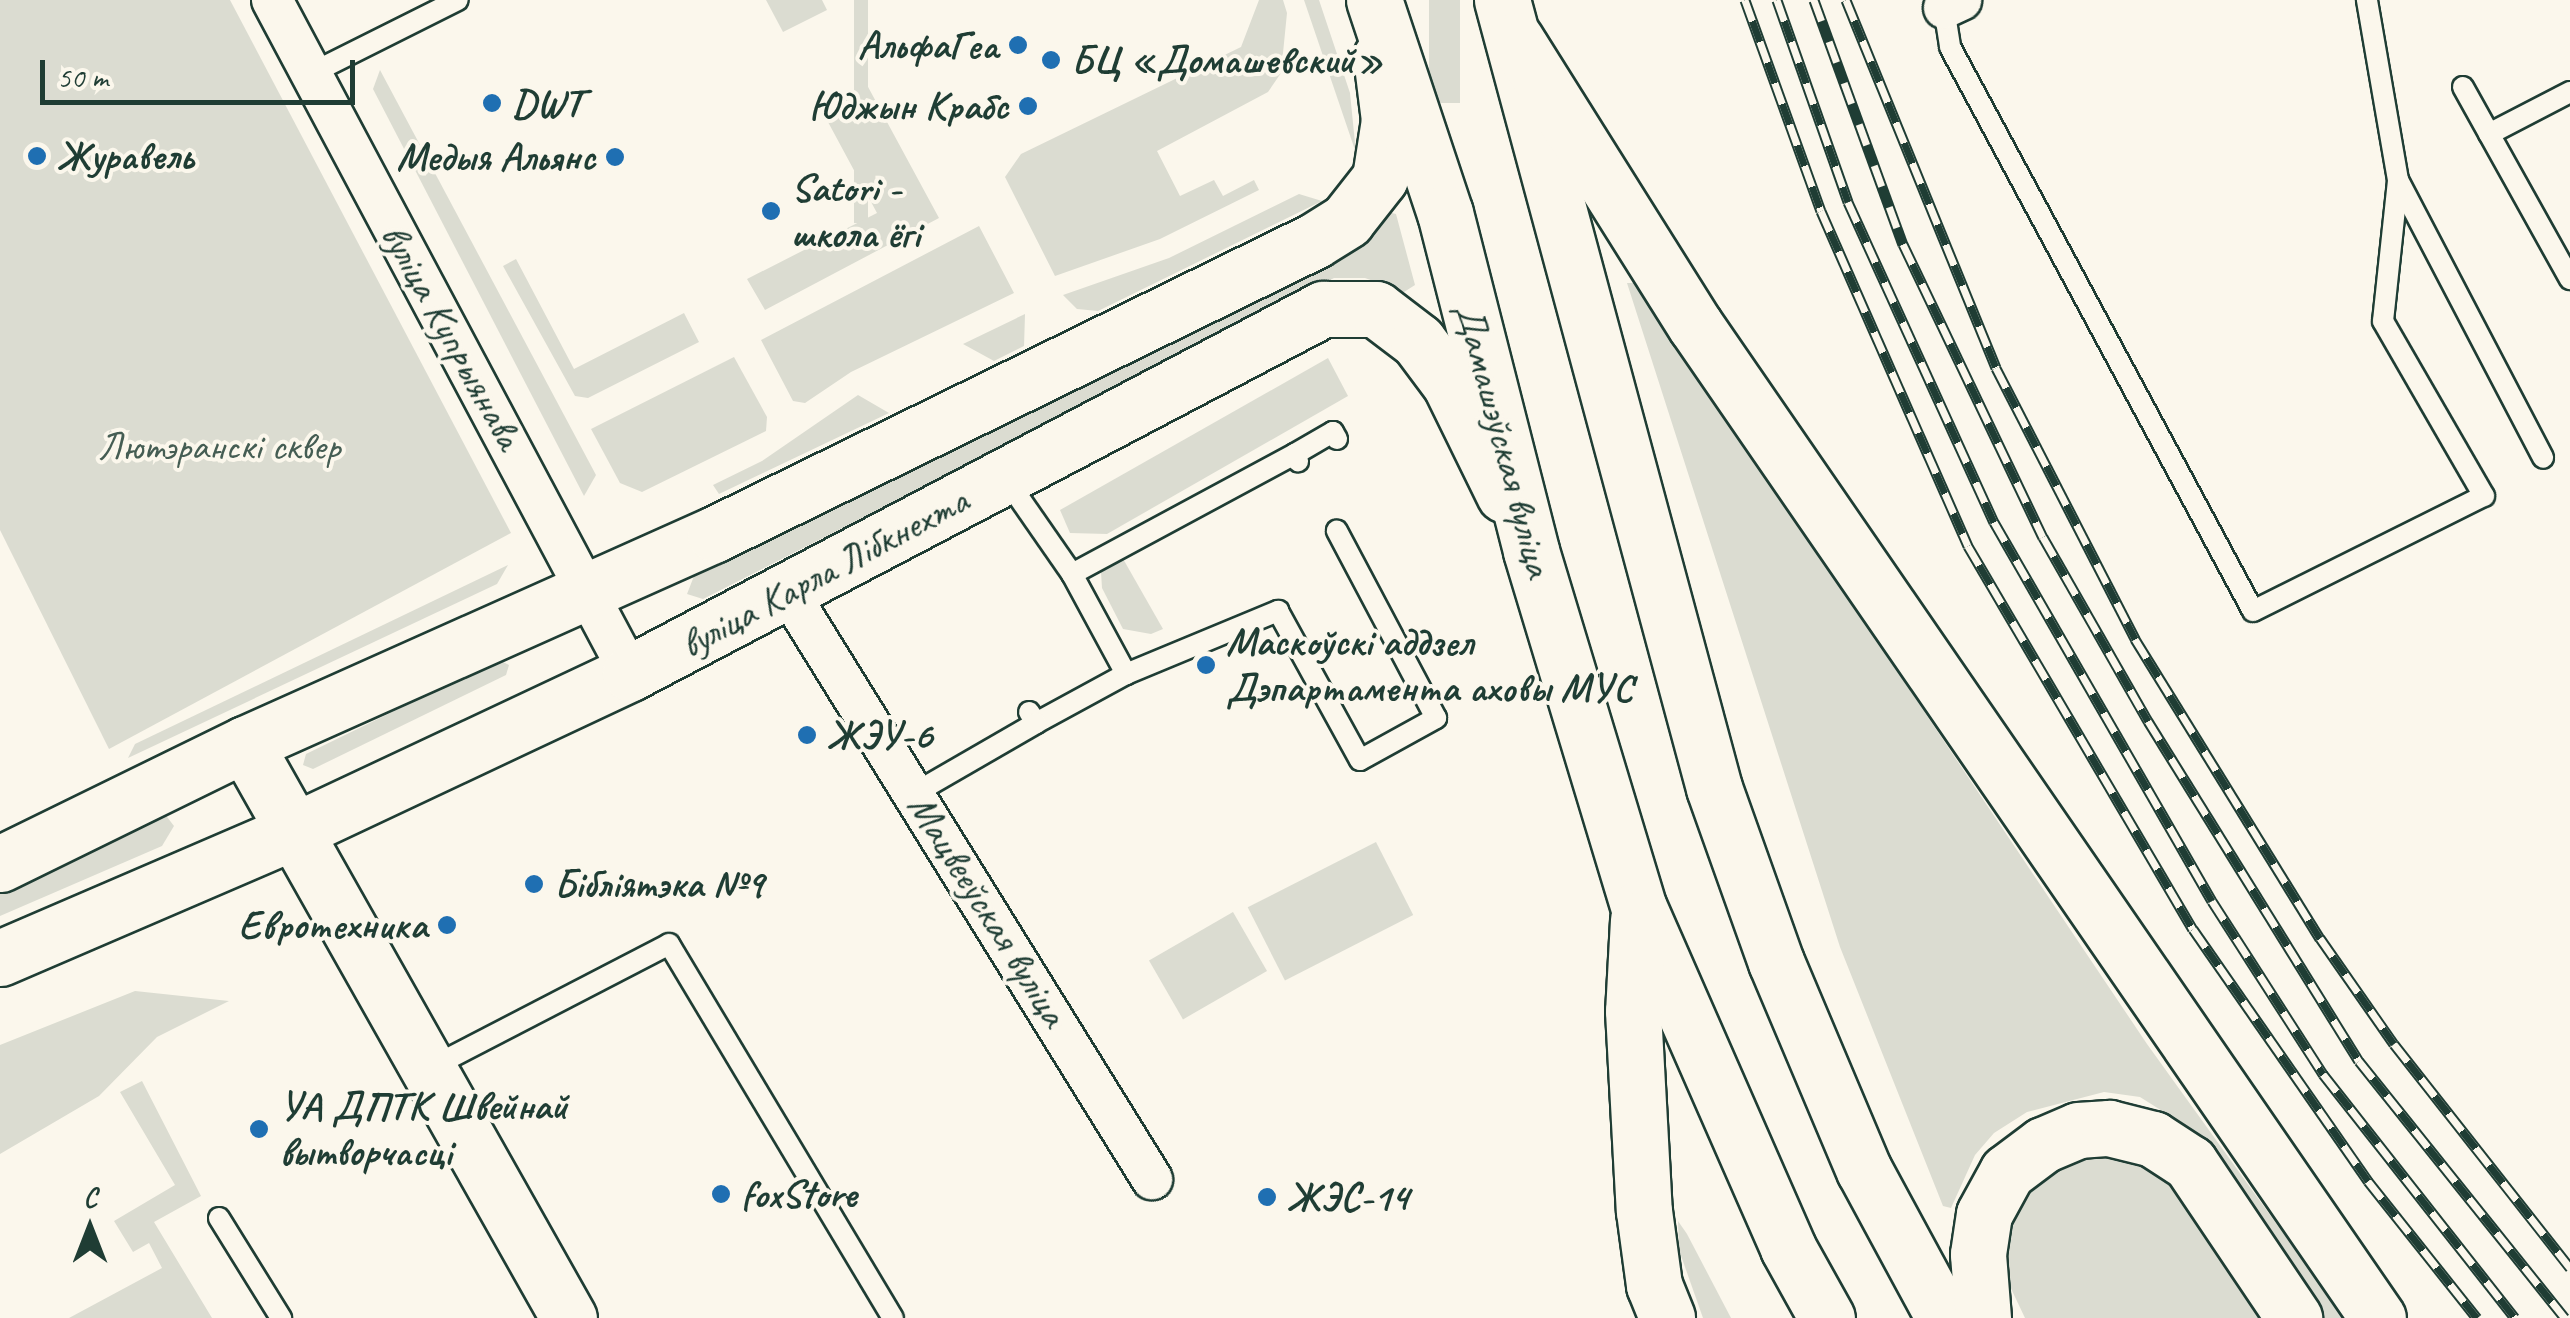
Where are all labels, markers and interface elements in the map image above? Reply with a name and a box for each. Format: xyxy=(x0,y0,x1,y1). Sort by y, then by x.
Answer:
place label: АльфаГеа xyxy=(858,21,998,69)
marker: АльфаГеа xyxy=(1007,34,1029,56)
place label: БЦ «Домашевский» xyxy=(1071,36,1383,84)
scale bar xyxy=(45,40,360,102)
marker: БЦ «Домашевский» xyxy=(1040,49,1062,71)
text: 50 m xyxy=(57,58,108,96)
place label: DWT xyxy=(512,79,583,127)
place label: Юджын Крабс xyxy=(810,82,1008,130)
marker: DWT xyxy=(481,92,503,114)
marker: Юджын Крабс xyxy=(1017,95,1039,117)
place label: Журавель xyxy=(57,132,193,180)
place label: Медыя Альянс xyxy=(396,133,595,181)
marker: Журавель xyxy=(26,145,48,167)
marker: Медыя Альянс xyxy=(604,146,626,168)
place label: Satori - школа ёгі xyxy=(791,164,920,258)
marker: Satori - школа ёгі xyxy=(760,200,782,222)
street label: вуліца Купрыянава xyxy=(371,216,533,456)
street label: Дамашэўская вуліца xyxy=(1445,299,1563,581)
park label: Лютэранскі сквер xyxy=(98,422,340,470)
street label: вуліца Карла Лібкнехта xyxy=(672,476,976,668)
place label: Маскоўскі аддзел Дэпартамента аховы МУС xyxy=(1226,618,1633,712)
marker: Маскоўскі аддзел Дэпартамента аховы МУС xyxy=(1195,654,1217,676)
place label: ЖЭУ-6 xyxy=(827,711,932,759)
marker: ЖЭУ-6 xyxy=(796,724,818,746)
street label: Мацвееўская вуліца xyxy=(898,786,1078,1034)
place label: Бібліятэка №9 xyxy=(554,860,763,908)
marker: Бібліятэка №9 xyxy=(523,873,545,895)
place label: Евротехника xyxy=(239,901,427,949)
marker: Евротехника xyxy=(436,914,458,936)
place label: УА ДПТК Швейнай вытворчасці xyxy=(279,1082,566,1176)
marker: УА ДПТК Швейнай вытворчасці xyxy=(248,1118,270,1140)
place label: foxStore xyxy=(741,1170,856,1218)
place label: ЖЭС-14 xyxy=(1287,1173,1409,1221)
north arrow xyxy=(40,1178,140,1278)
text: С xyxy=(83,1180,97,1215)
marker: foxStore xyxy=(710,1183,732,1205)
marker: ЖЭС-14 xyxy=(1256,1186,1278,1208)

